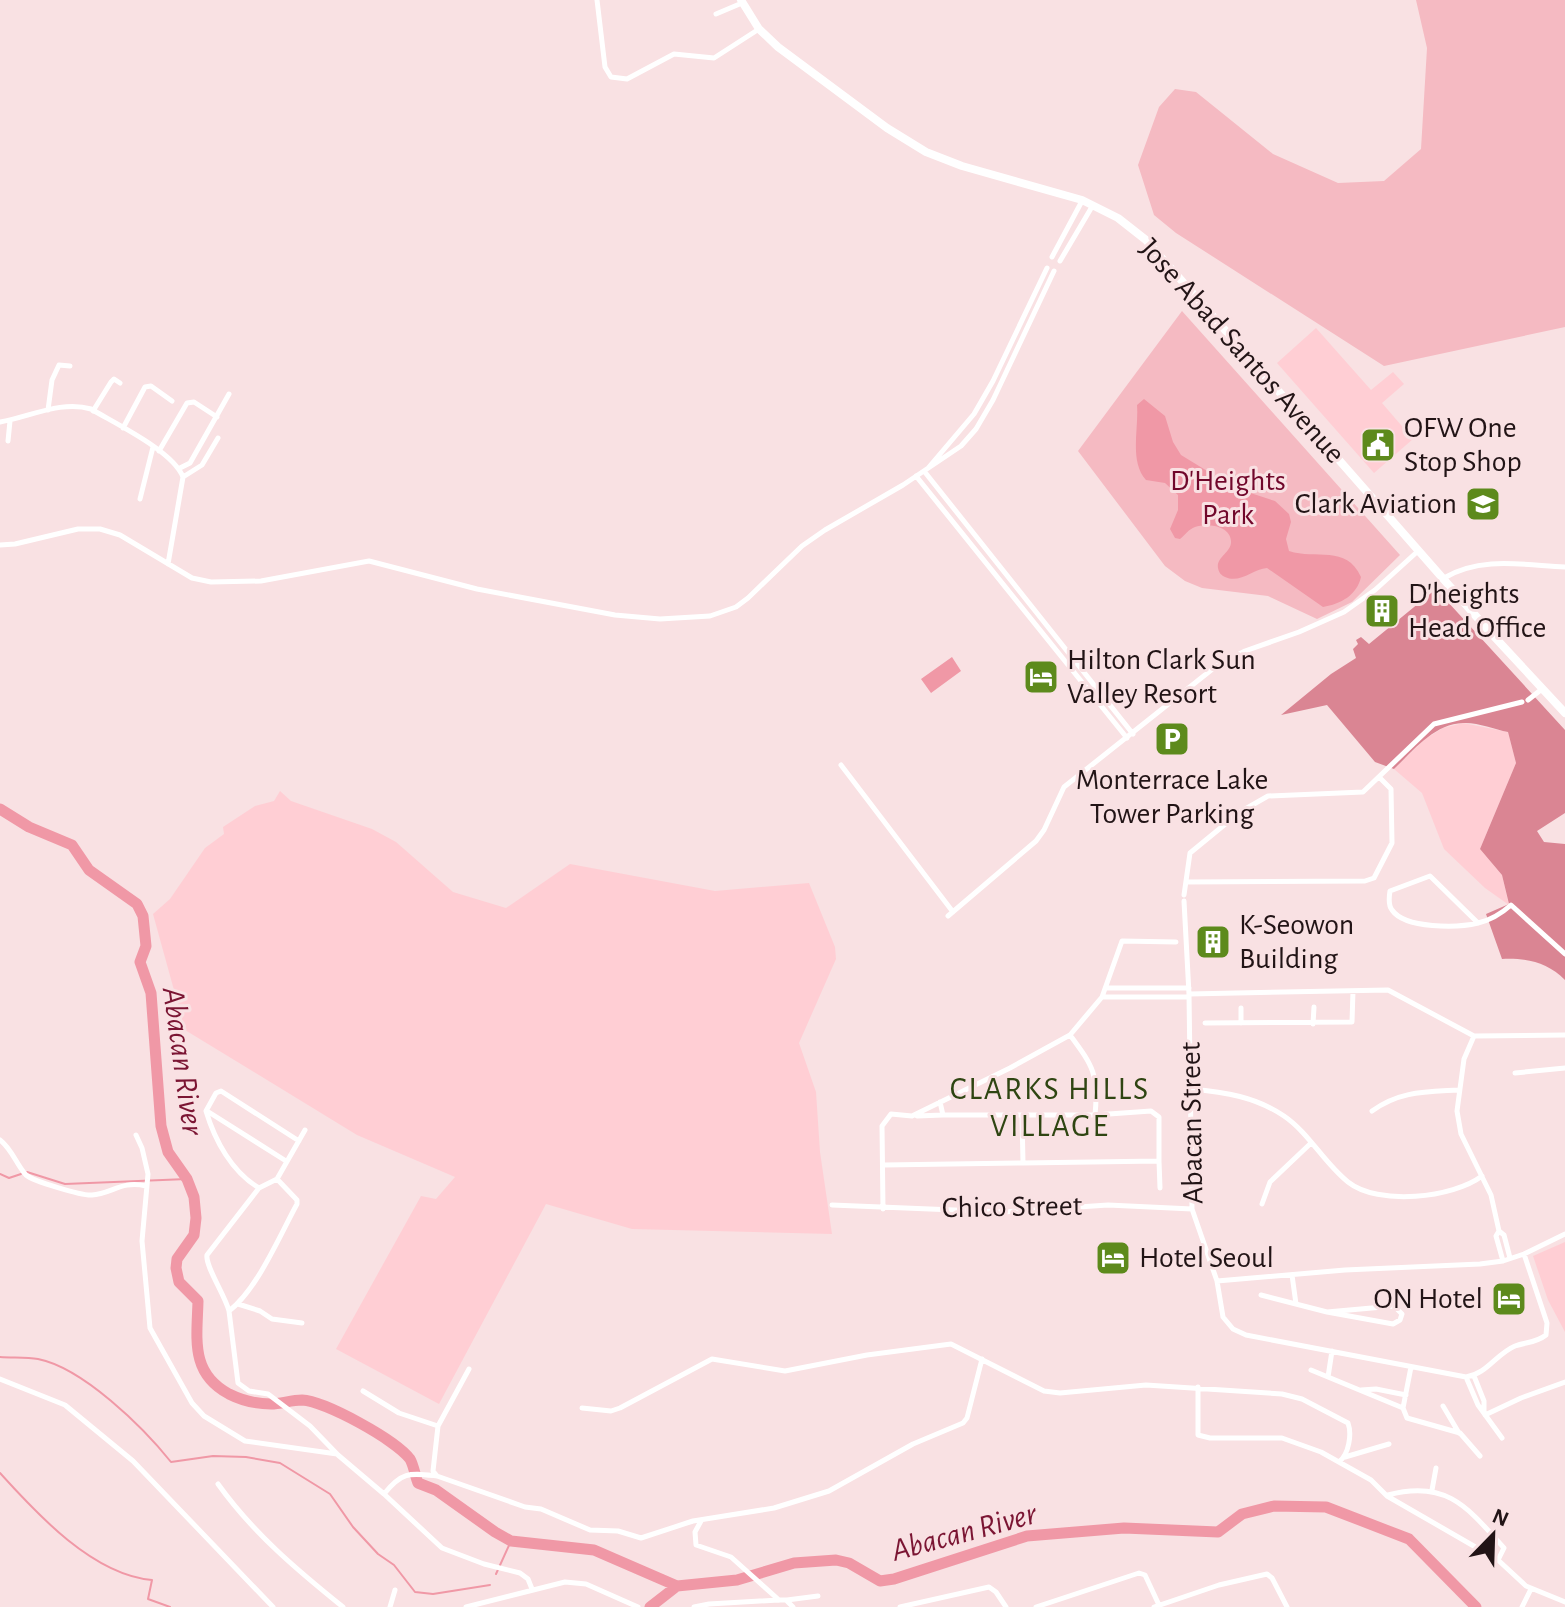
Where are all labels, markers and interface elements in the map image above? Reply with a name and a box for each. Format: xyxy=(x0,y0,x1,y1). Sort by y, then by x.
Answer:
street label: Jose Abad Santos Avenue xyxy=(1134,233,1350,469)
place label: OFW One Stop Shop xyxy=(1404,413,1522,477)
public building icon: OFW One Stop Shop xyxy=(1359,426,1397,464)
park label: D'Heights Park xyxy=(1170,466,1286,530)
school or university icon: Clark Aviation xyxy=(1464,485,1502,523)
place label: Clark Aviation xyxy=(1295,489,1457,519)
place label: D'heights Head Office xyxy=(1408,579,1546,643)
building icon: D'heights Head Office xyxy=(1363,592,1401,630)
place label: Hilton Clark Sun Valley Resort xyxy=(1067,645,1256,709)
hotel icon: Hilton Clark Sun Valley Resort xyxy=(1022,658,1060,696)
parking icon: Monterrace Lake Tower Parking xyxy=(1153,720,1191,758)
place label: Monterrace Lake Tower Parking xyxy=(1076,765,1268,829)
place label: K-Seowon Building xyxy=(1239,910,1354,974)
building icon: K-Seowon Building xyxy=(1194,923,1232,961)
water label: Abacan River xyxy=(157,984,209,1138)
street label: Abacan Street xyxy=(1176,1041,1208,1204)
district label: CLARKS HILLS VILLAGE xyxy=(950,1073,1150,1142)
street label: Chico Street xyxy=(942,1191,1083,1223)
hotel icon: Hotel Seoul xyxy=(1094,1239,1132,1277)
place label: Hotel Seoul xyxy=(1139,1243,1274,1273)
hotel icon: ON Hotel xyxy=(1490,1280,1528,1318)
place label: ON Hotel xyxy=(1373,1284,1483,1314)
north arrow xyxy=(1453,1495,1533,1575)
water label: Abacan River xyxy=(887,1497,1041,1567)
text: N xyxy=(1489,1504,1512,1531)

